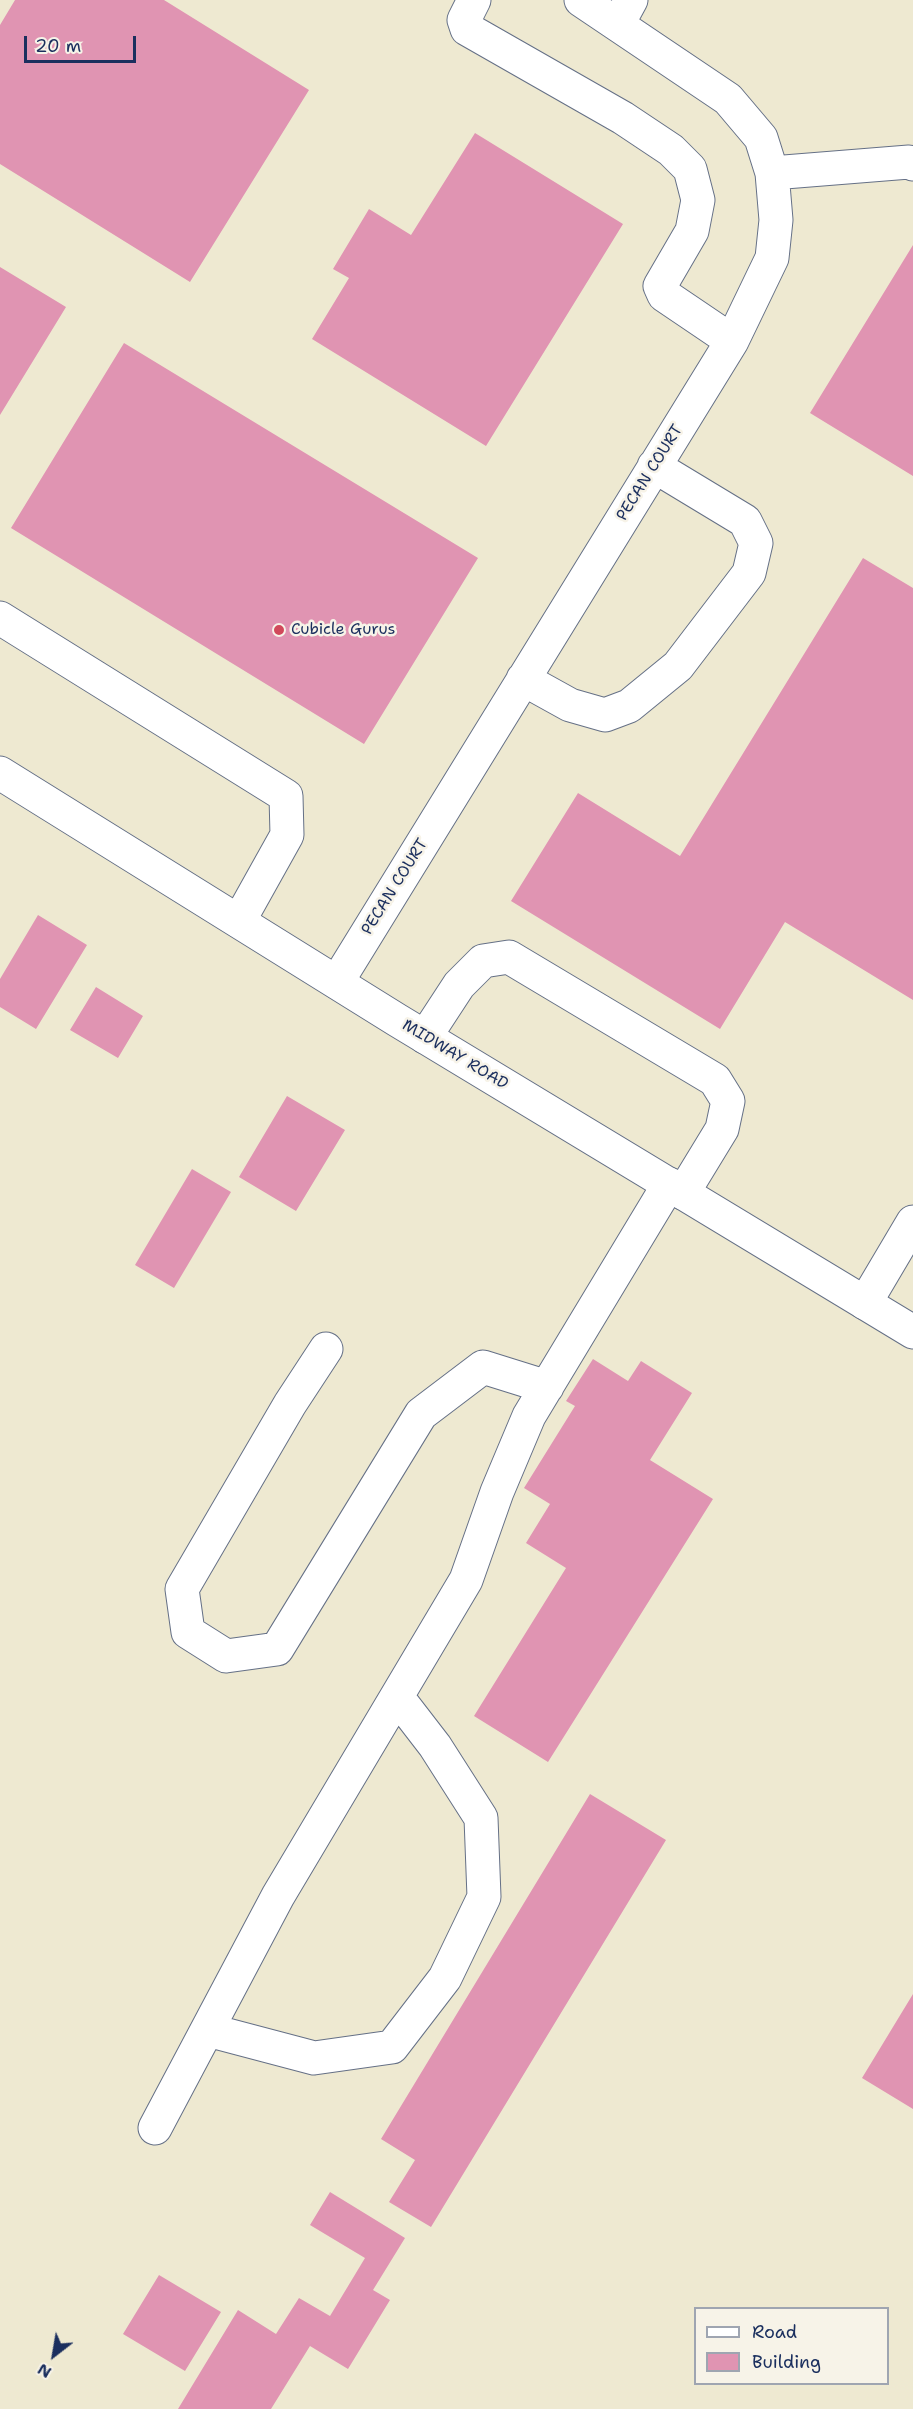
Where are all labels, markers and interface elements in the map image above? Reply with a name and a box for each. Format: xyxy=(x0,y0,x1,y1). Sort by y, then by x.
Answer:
scale bar xyxy=(27,24,140,62)
text: 20 m xyxy=(35,34,81,58)
street label: PECAN COURT xyxy=(613,421,687,525)
place label: Cubicle Gurus xyxy=(291,620,395,640)
marker: Cubicle Gurus xyxy=(272,623,286,637)
street label: PECAN COURT xyxy=(358,835,432,939)
street label: MIDWAY ROAD xyxy=(399,1016,511,1094)
legend xyxy=(694,2307,889,2385)
text: Road xyxy=(752,2320,797,2344)
north arrow xyxy=(24,2325,84,2385)
text: Building xyxy=(752,2350,821,2374)
text: N xyxy=(34,2359,55,2383)

